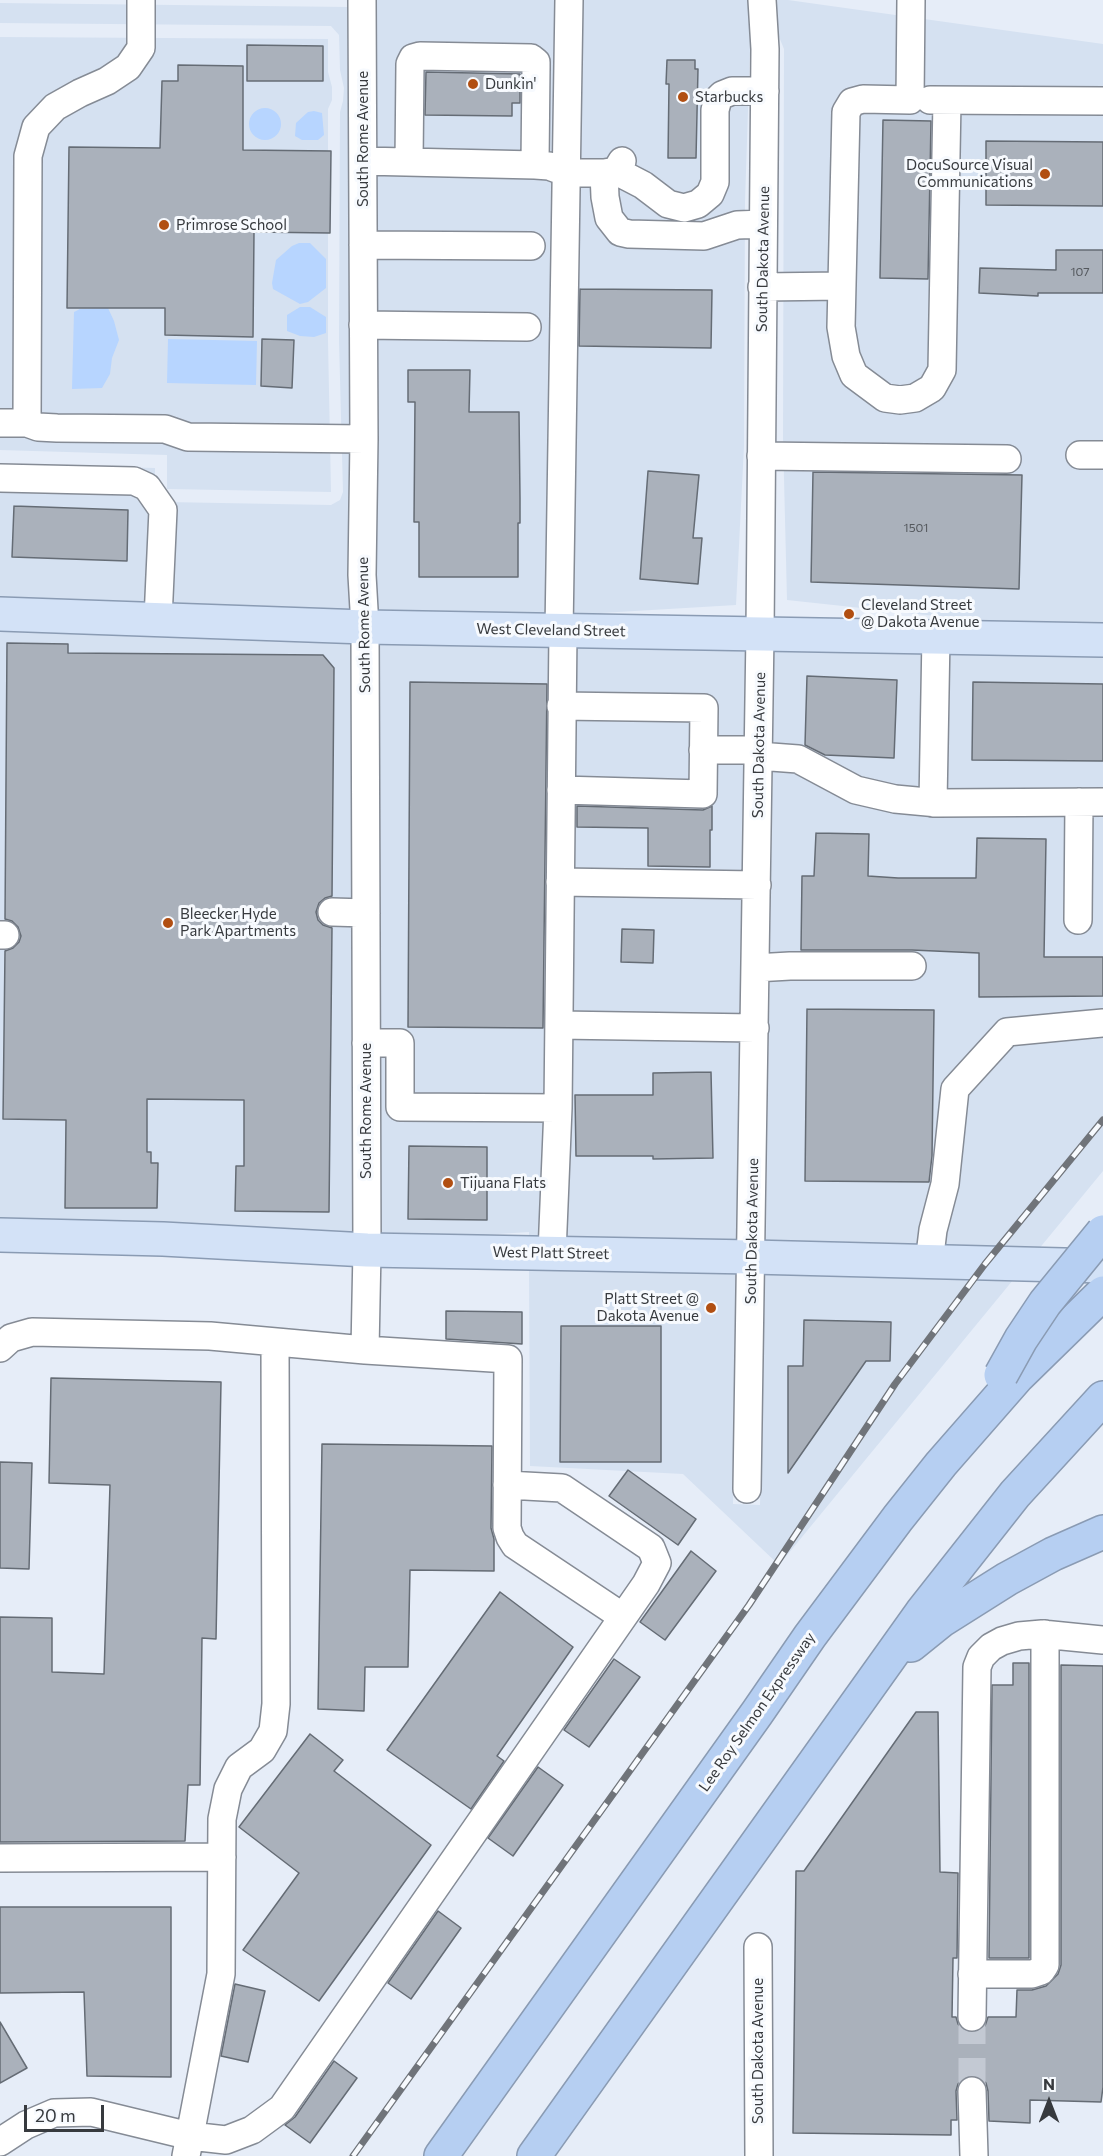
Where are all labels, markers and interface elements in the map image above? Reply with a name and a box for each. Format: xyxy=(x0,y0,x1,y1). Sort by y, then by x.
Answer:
street label: South Rome Avenue xyxy=(354,71,372,207)
place label: Dunkin' xyxy=(485,75,537,93)
marker: Dunkin' xyxy=(466,77,480,91)
place label: Starbucks xyxy=(695,88,763,106)
marker: Starbucks xyxy=(676,90,690,104)
place label: DocuSource Visual Communications xyxy=(906,156,1033,191)
marker: DocuSource Visual Communications xyxy=(1038,167,1052,181)
street label: South Dakota Avenue xyxy=(753,186,773,332)
place label: Primrose School xyxy=(176,216,287,234)
marker: Primrose School xyxy=(157,218,171,232)
house number: 107 xyxy=(1070,265,1090,279)
house number: 1501 xyxy=(904,521,928,535)
street label: South Rome Avenue xyxy=(354,557,374,693)
place label: Cleveland Street @ Dakota Avenue xyxy=(861,596,980,631)
marker: Cleveland Street @ Dakota Avenue xyxy=(842,607,856,621)
street label: West Cleveland Street xyxy=(476,620,626,640)
street label: South Dakota Avenue xyxy=(749,672,769,818)
place label: Bleecker Hyde Park Apartments xyxy=(180,905,296,940)
marker: Bleecker Hyde Park Apartments xyxy=(161,916,175,930)
street label: South Rome Avenue xyxy=(357,1043,375,1179)
street label: South Dakota Avenue xyxy=(742,1158,762,1304)
place label: Tijuana Flats xyxy=(460,1174,546,1192)
marker: Tijuana Flats xyxy=(441,1176,455,1190)
street label: West Platt Street xyxy=(493,1243,609,1263)
place label: Platt Street @ Dakota Avenue xyxy=(597,1290,699,1325)
marker: Platt Street @ Dakota Avenue xyxy=(704,1301,718,1315)
street label: Lee Roy Selmon Expressway xyxy=(695,1629,819,1795)
street label: South Dakota Avenue xyxy=(749,1978,767,2124)
north arrow xyxy=(1019,2072,1079,2132)
text: N xyxy=(1043,2074,1055,2093)
scale bar xyxy=(27,2093,106,2131)
text: 20 m xyxy=(35,2104,76,2126)

